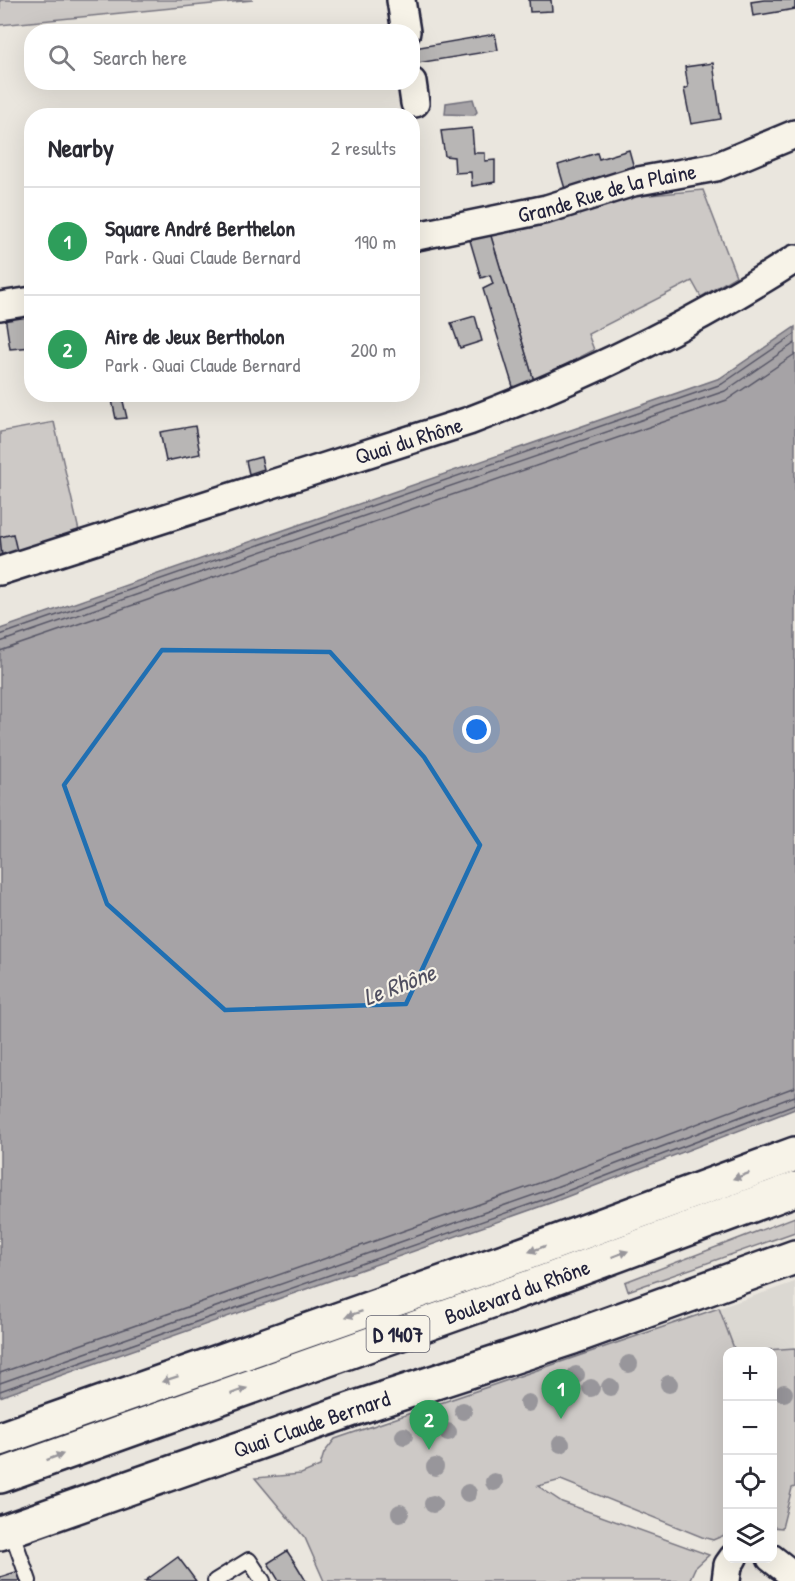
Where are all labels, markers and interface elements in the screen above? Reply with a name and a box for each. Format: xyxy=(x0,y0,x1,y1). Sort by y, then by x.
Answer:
search box xyxy=(24,24,420,90)
icon: search xyxy=(45,41,78,74)
text: Search here xyxy=(93,42,187,72)
text: Nearby xyxy=(48,130,114,165)
text: 2 results xyxy=(331,134,396,161)
street label: Grande Rue de la Plaine xyxy=(515,156,699,230)
text: Square André Berthelon xyxy=(105,213,295,243)
text: 1 xyxy=(64,228,71,255)
text: 190 m xyxy=(354,228,396,255)
text: Park · Quai Claude Bernard xyxy=(105,243,300,270)
text: Aire de Jeux Bertholon xyxy=(105,321,285,351)
text: 2 xyxy=(63,336,72,363)
text: 200 m xyxy=(351,336,396,363)
text: Park · Quai Claude Bernard xyxy=(105,351,300,378)
street label: Quai du Rhône xyxy=(351,409,466,472)
your location xyxy=(462,715,491,744)
water label: Le Rhône xyxy=(358,955,441,1012)
one-way arrow xyxy=(732,1171,750,1181)
one-way arrow xyxy=(528,1244,546,1254)
one-way arrow xyxy=(611,1249,629,1258)
street label: Boulevard du Rhône xyxy=(440,1251,594,1331)
one-way arrow xyxy=(345,1309,363,1319)
road number: D 1407 xyxy=(366,1316,430,1352)
map controls xyxy=(723,1347,777,1563)
button: + xyxy=(723,1347,777,1401)
pin: 1 xyxy=(542,1370,580,1419)
one-way arrow xyxy=(161,1374,179,1384)
street label: Quai Claude Bernard xyxy=(229,1383,394,1465)
one-way arrow xyxy=(230,1386,248,1396)
pin: 2 xyxy=(410,1400,448,1450)
button: − xyxy=(723,1401,777,1455)
one-way arrow xyxy=(46,1451,64,1461)
button: locate xyxy=(723,1455,777,1509)
button: layers xyxy=(723,1509,777,1563)

